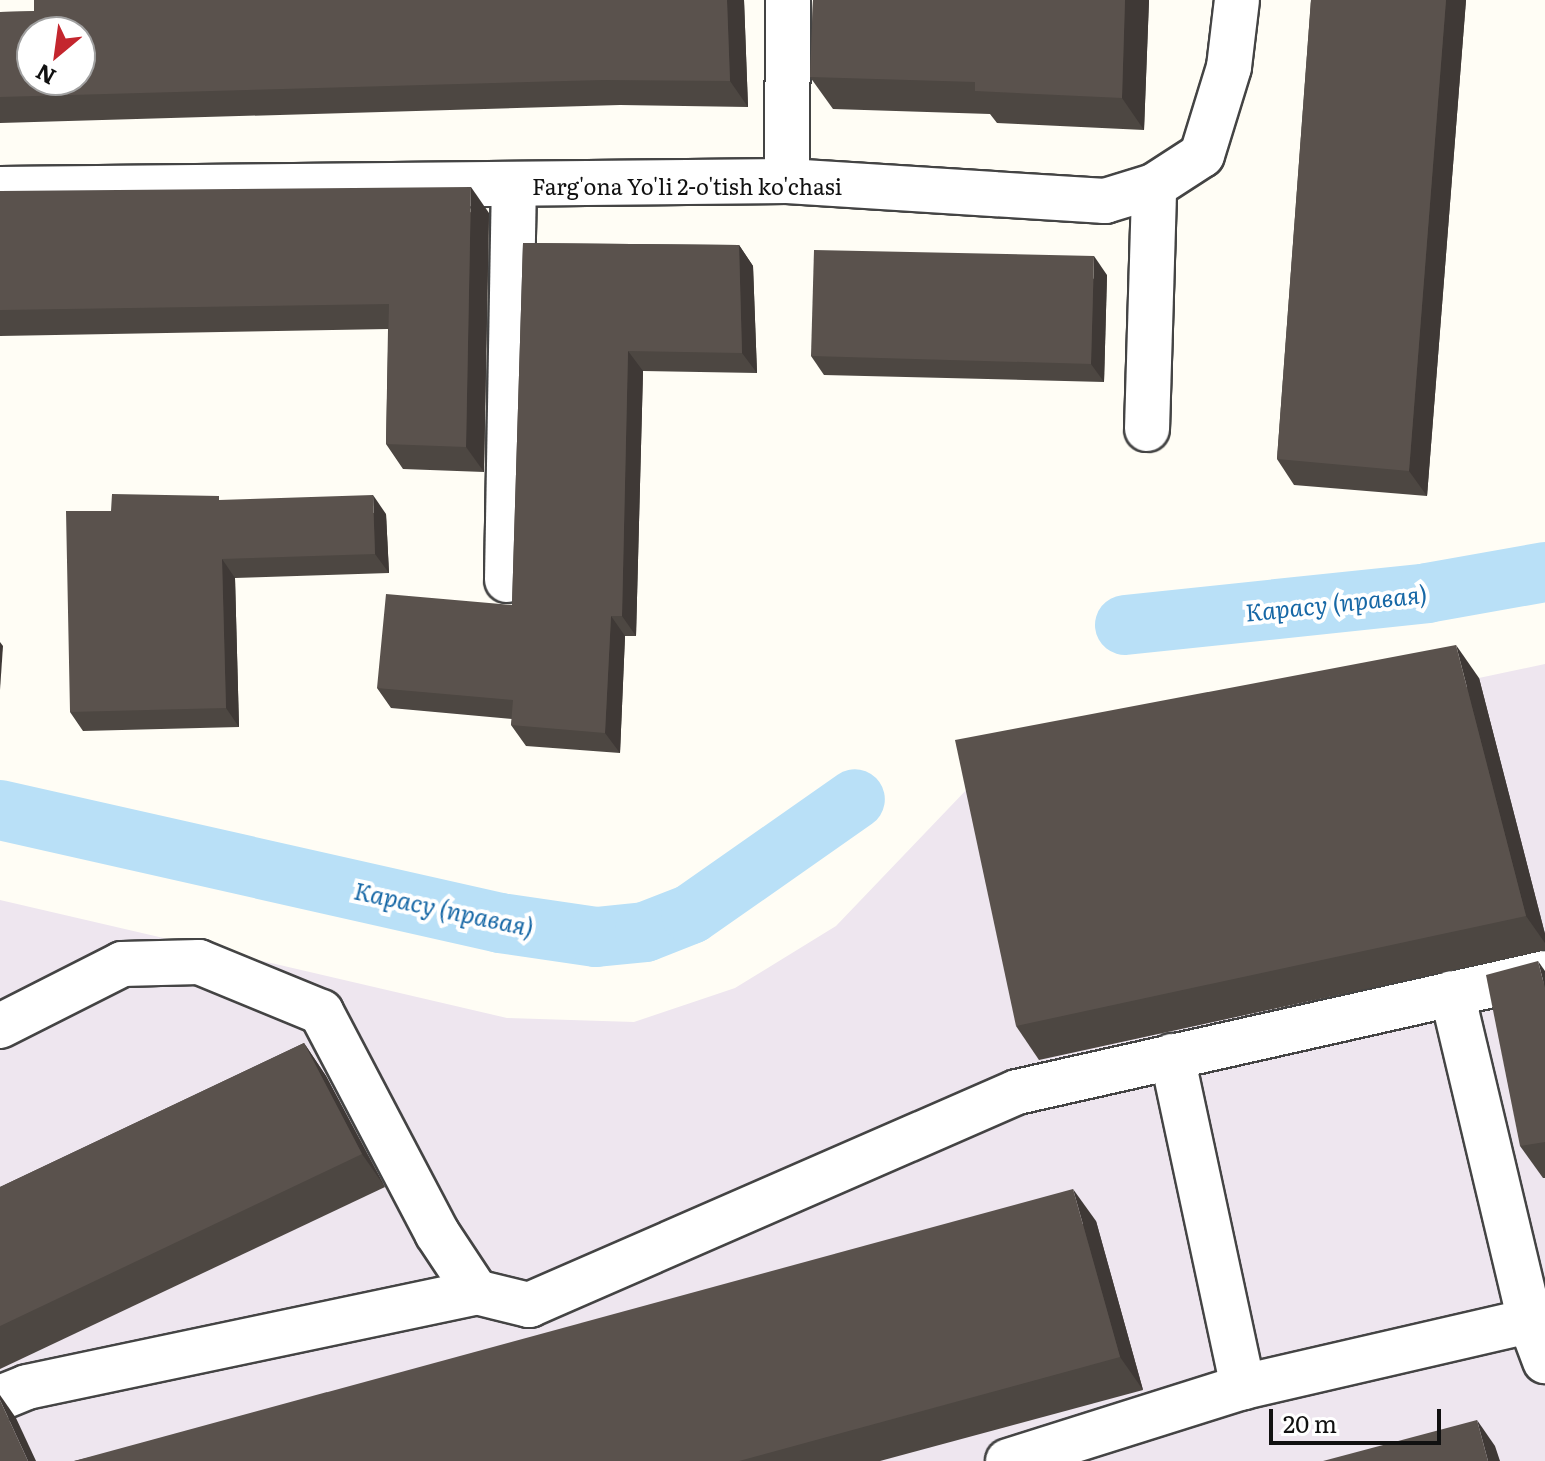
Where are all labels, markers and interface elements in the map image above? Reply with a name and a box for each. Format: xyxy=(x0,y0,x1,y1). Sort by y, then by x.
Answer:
north arrow xyxy=(16,16,96,96)
text: N xyxy=(29,57,61,95)
street label: Farg'ona Yo'li 2-o'tish ko'chasi xyxy=(532,173,842,199)
water label: Карасу (правая) xyxy=(1244,578,1428,626)
water label: Карасу (правая) xyxy=(352,875,536,941)
scale bar xyxy=(1273,1393,1445,1443)
text: 20 m xyxy=(1283,1405,1337,1440)

